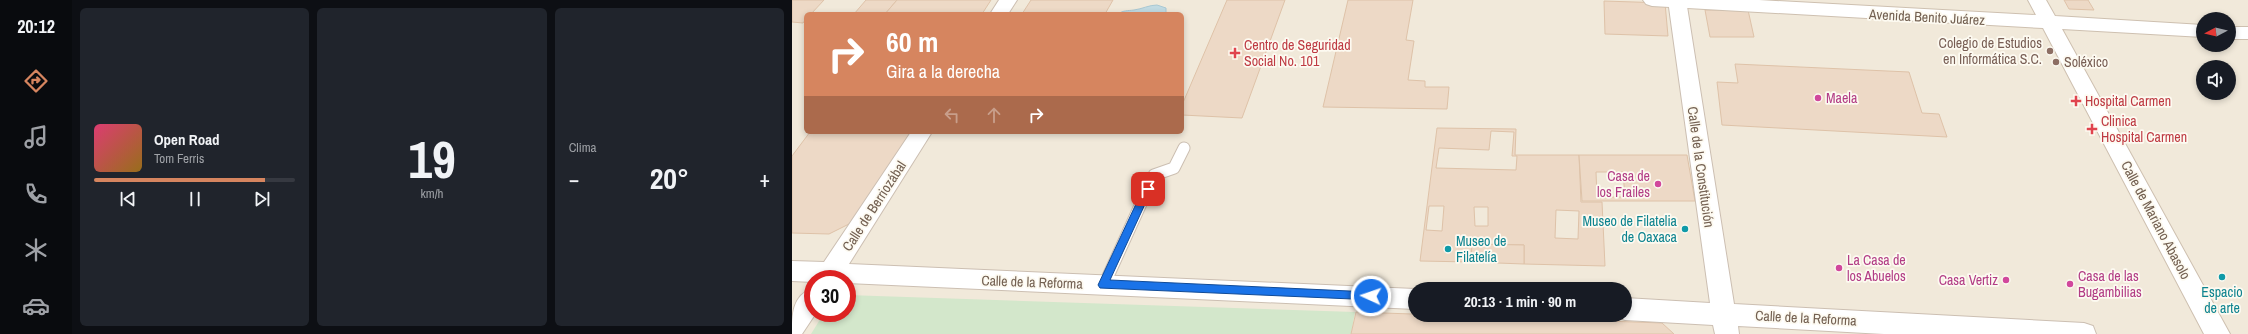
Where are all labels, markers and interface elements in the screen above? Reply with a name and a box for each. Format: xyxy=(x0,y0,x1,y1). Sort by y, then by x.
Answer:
street label: Avenida Benito Juárez xyxy=(1868,5,1986,29)
north arrow xyxy=(2196,12,2236,52)
map controls xyxy=(2196,12,2236,100)
text: 20:12 xyxy=(17,14,55,39)
text: 60 m xyxy=(886,23,938,61)
icon: right xyxy=(820,28,872,80)
place label: Colegio de Estudios en Informática S.C. xyxy=(1939,34,2042,68)
place label: Centro de Seguridad Social No. 101 xyxy=(1244,36,1351,70)
marker: Colegio de Estudios en Informática S.C. xyxy=(2045,46,2055,56)
marker: Centro de Seguridad Social No. 101 xyxy=(1229,47,1241,59)
place label: Soléxico xyxy=(2064,53,2108,71)
marker: Soléxico xyxy=(2051,57,2061,67)
text: Gira a la derecha xyxy=(886,59,1000,84)
button: sound xyxy=(2196,60,2236,100)
icon: directions xyxy=(22,67,50,95)
place label: Maela xyxy=(1826,89,1858,107)
place label: Hospital Carmen xyxy=(2085,92,2171,110)
marker: Maela xyxy=(1813,93,1823,103)
marker: Hospital Carmen xyxy=(2070,95,2082,107)
icon: left xyxy=(941,104,963,126)
icon: ahead xyxy=(983,104,1005,126)
icon: right xyxy=(1025,104,1047,126)
street label: Calle de la Constitución xyxy=(1684,105,1718,229)
place label: Clinica Hospital Carmen xyxy=(2101,112,2187,146)
icon: music xyxy=(22,123,50,151)
marker: Clinica Hospital Carmen xyxy=(2086,123,2098,135)
text: 19 xyxy=(408,124,456,194)
text: Open Road xyxy=(154,129,220,150)
text: Clima xyxy=(569,139,597,156)
text: Tom Ferris xyxy=(154,150,204,167)
street label: Calle de Berriozábal xyxy=(838,157,910,255)
text: 20° xyxy=(650,158,689,198)
street label: Calle de Mariano Abasolo xyxy=(2117,158,2195,282)
text: − xyxy=(569,164,579,194)
text: + xyxy=(759,164,770,194)
place label: Casa de los Frailes xyxy=(1597,167,1650,201)
pin xyxy=(1131,172,1165,206)
icon: arrive xyxy=(1137,178,1159,200)
marker: Casa de los Frailes xyxy=(1653,179,1663,189)
icon: phone xyxy=(22,180,50,208)
text: km/h xyxy=(420,185,444,202)
icon: previous xyxy=(117,188,139,210)
icon: pause xyxy=(184,188,206,210)
icon: next xyxy=(251,188,273,210)
place label: Museo de Filatelia de Oaxaca xyxy=(1583,212,1678,246)
marker: Museo de Filatelia de Oaxaca xyxy=(1680,224,1690,234)
place label: Museo de Filatelía xyxy=(1456,232,1506,266)
icon: climate xyxy=(22,236,50,264)
marker: Museo de Filatelía xyxy=(1443,244,1453,254)
place label: La Casa de los Abuelos xyxy=(1847,251,1906,285)
marker: La Casa de los Abuelos xyxy=(1834,263,1844,273)
place label: Casa de las Bugambilias xyxy=(2078,267,2142,301)
speed limit sign: 30 xyxy=(804,270,856,322)
street label: Calle de la Reforma xyxy=(981,271,1084,293)
place label: Casa Vertiz xyxy=(1939,271,1998,289)
marker: Espacio de arte xyxy=(2217,272,2227,282)
position arrow xyxy=(1350,275,1392,317)
marker: Casa Vertiz xyxy=(2001,275,2011,285)
marker: Casa de las Bugambilias xyxy=(2065,279,2075,289)
place label: Espacio de arte xyxy=(2201,283,2243,317)
text: 20:13 · 1 min · 90 m xyxy=(1464,291,1576,312)
icon: car xyxy=(22,292,50,320)
street label: Calle de la Reforma xyxy=(1755,306,1858,330)

